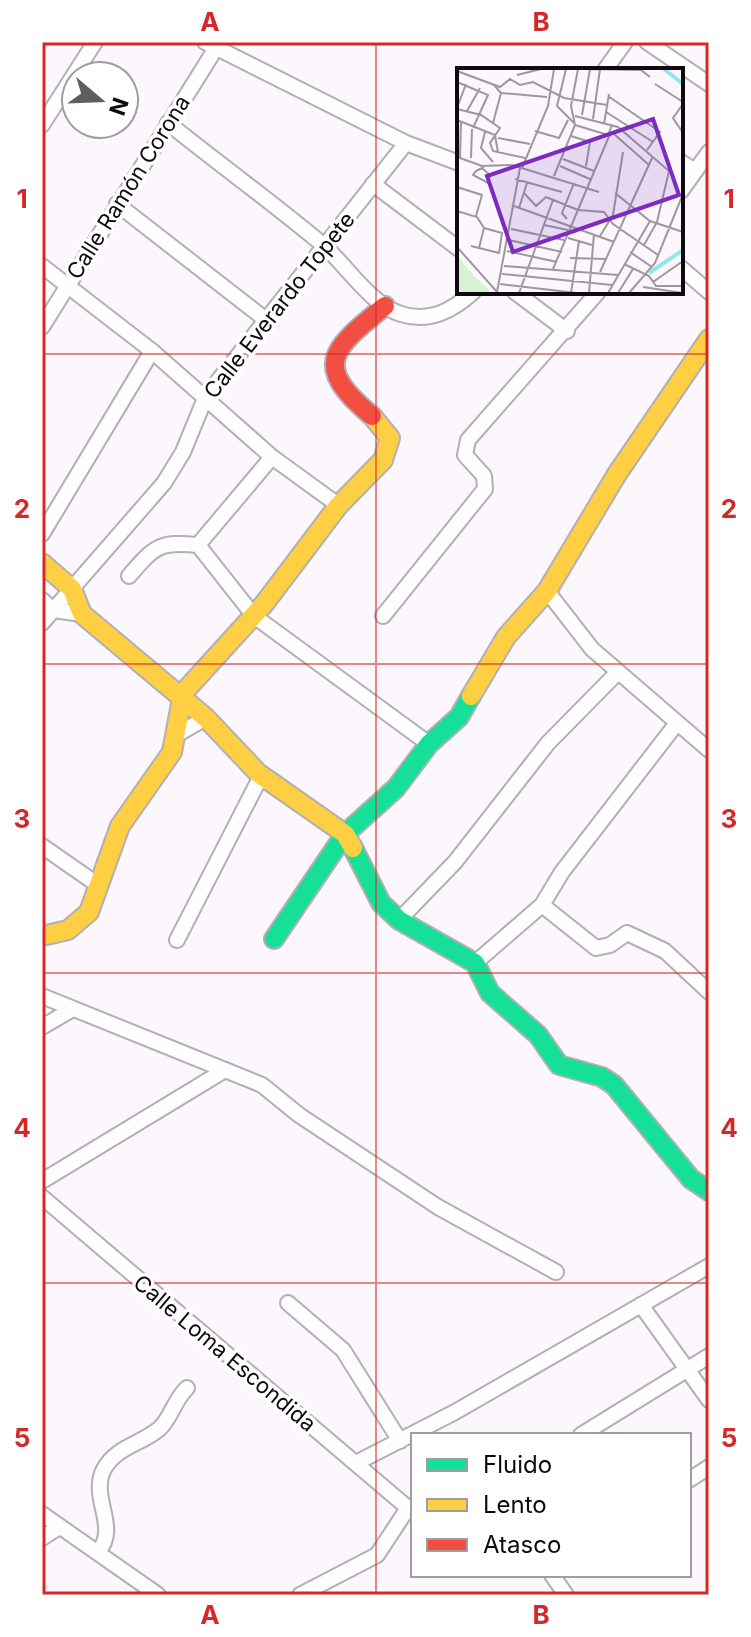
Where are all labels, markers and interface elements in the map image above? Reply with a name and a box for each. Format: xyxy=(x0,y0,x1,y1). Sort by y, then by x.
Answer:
text: A xyxy=(200,6,220,37)
text: B xyxy=(532,6,550,37)
north arrow xyxy=(60,60,140,140)
inset map xyxy=(457,68,683,294)
street label: Calle Ramón Corona xyxy=(61,90,195,284)
text: N xyxy=(104,94,134,119)
text: 1 xyxy=(16,183,28,214)
text: 1 xyxy=(723,183,735,214)
street label: Calle Everardo Topete xyxy=(198,207,360,403)
text: 2 xyxy=(14,493,30,524)
text: 2 xyxy=(721,493,737,524)
text: 3 xyxy=(14,803,30,834)
text: 3 xyxy=(721,803,737,834)
text: 4 xyxy=(13,1112,31,1143)
text: 4 xyxy=(720,1112,738,1143)
street label: Calle Loma Escondida xyxy=(129,1269,321,1437)
text: 5 xyxy=(14,1422,30,1453)
text: 5 xyxy=(721,1422,737,1453)
legend xyxy=(411,1433,691,1577)
text: Fluido xyxy=(483,1450,552,1479)
text: Lento xyxy=(483,1490,547,1519)
text: Atasco xyxy=(483,1530,561,1559)
text: A xyxy=(200,1599,220,1630)
text: B xyxy=(532,1599,550,1630)

